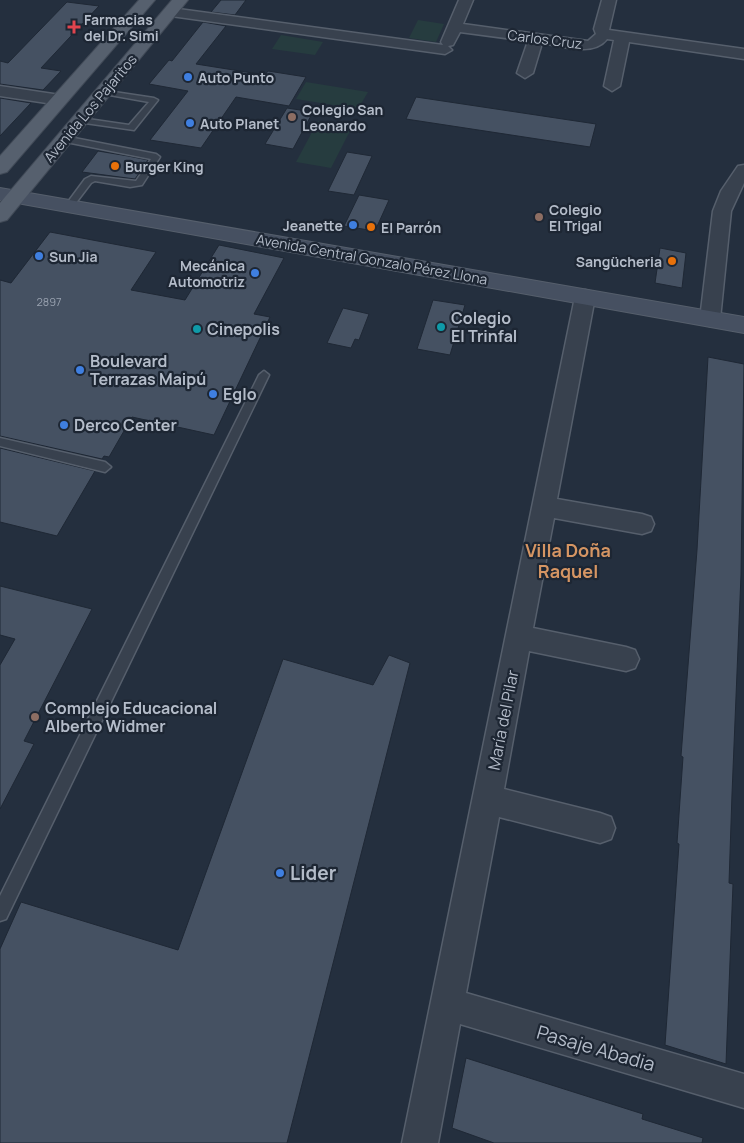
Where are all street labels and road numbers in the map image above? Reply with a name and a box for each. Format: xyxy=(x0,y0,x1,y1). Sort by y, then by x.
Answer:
street label: Carlos Cruz xyxy=(506,25,584,53)
street label: Avenida Los Pajaritos xyxy=(39,50,141,166)
street label: Avenida Central Gonzalo Pérez Llona xyxy=(255,229,489,289)
street label: María del Pilar xyxy=(483,668,524,772)
street label: Pasaje Abadia xyxy=(534,1019,658,1077)

